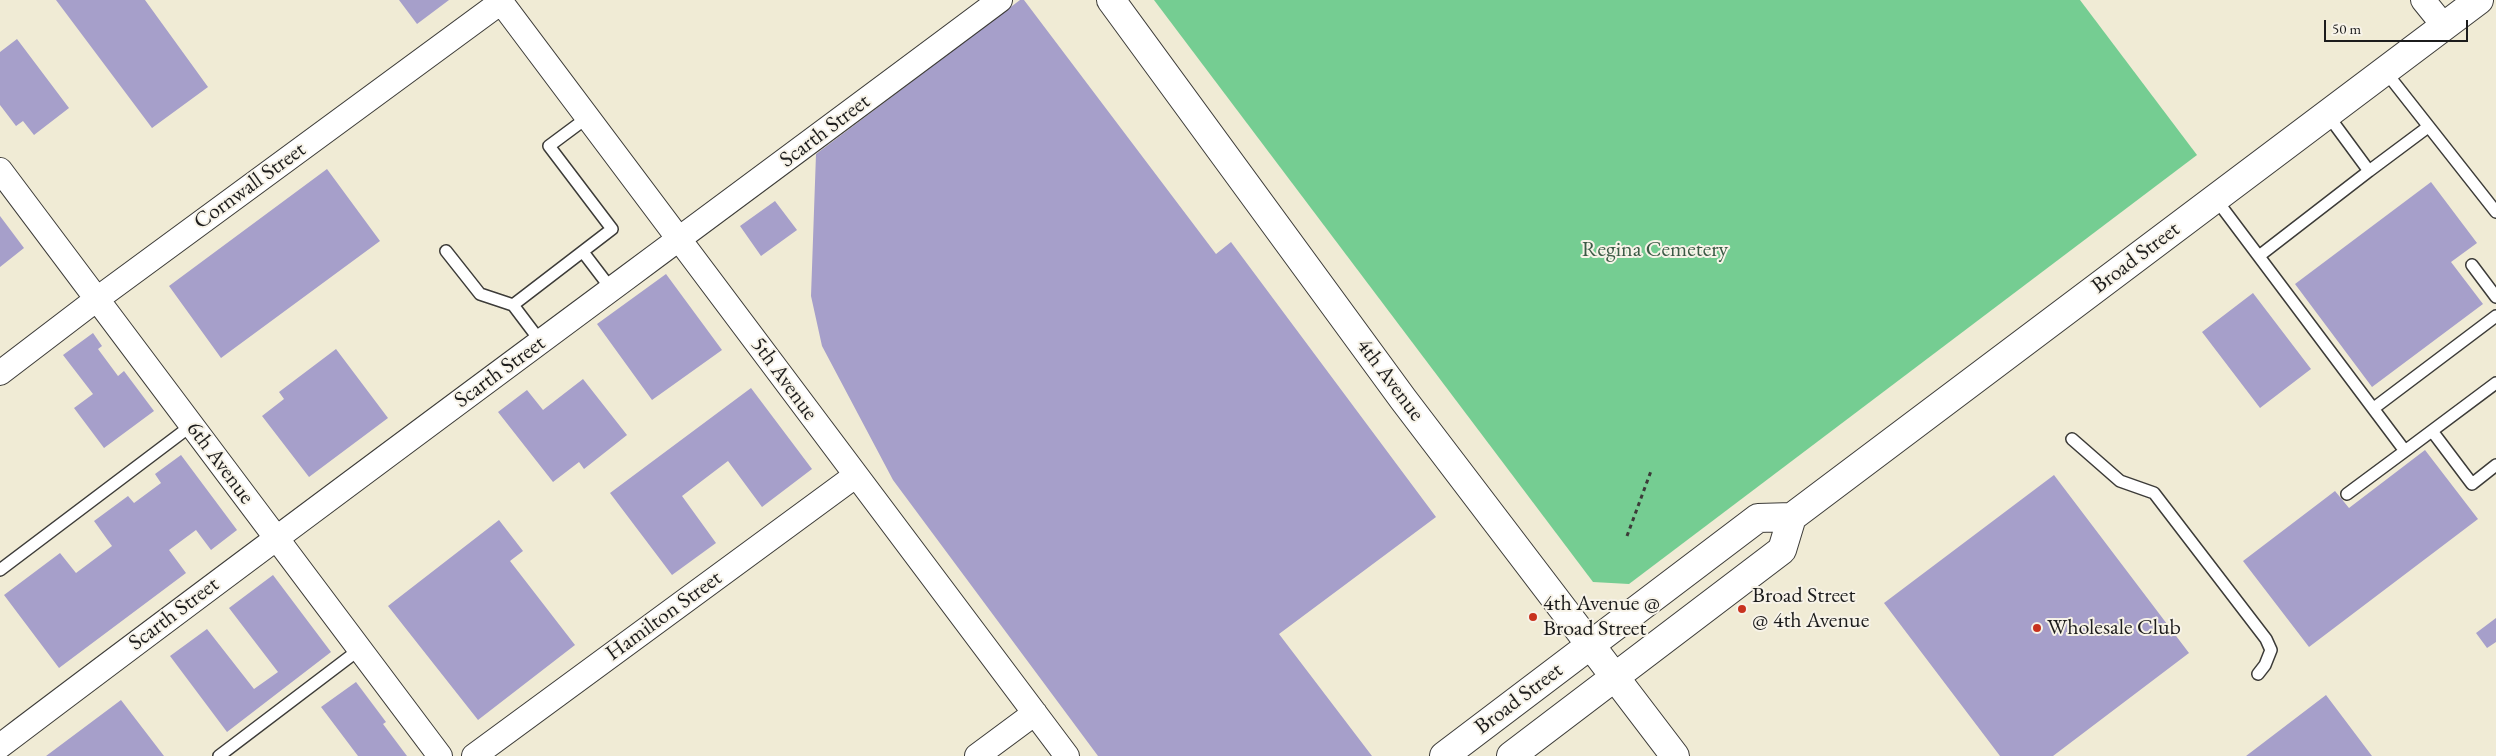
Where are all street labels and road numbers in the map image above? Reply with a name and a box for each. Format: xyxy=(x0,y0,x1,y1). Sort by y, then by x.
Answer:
street label: Scarth Street xyxy=(775,89,875,173)
street label: Cornwall Street xyxy=(189,137,311,235)
street label: Broad Street xyxy=(2087,216,2185,300)
street label: Scarth Street xyxy=(449,330,551,414)
street label: 5th Avenue xyxy=(745,332,823,426)
street label: 4th Avenue xyxy=(1350,334,1430,426)
street label: 6th Avenue xyxy=(180,417,260,509)
street label: Hamilton Street xyxy=(601,565,727,667)
street label: Scarth Street xyxy=(124,572,224,656)
street label: Broad Street xyxy=(1470,657,1568,741)

